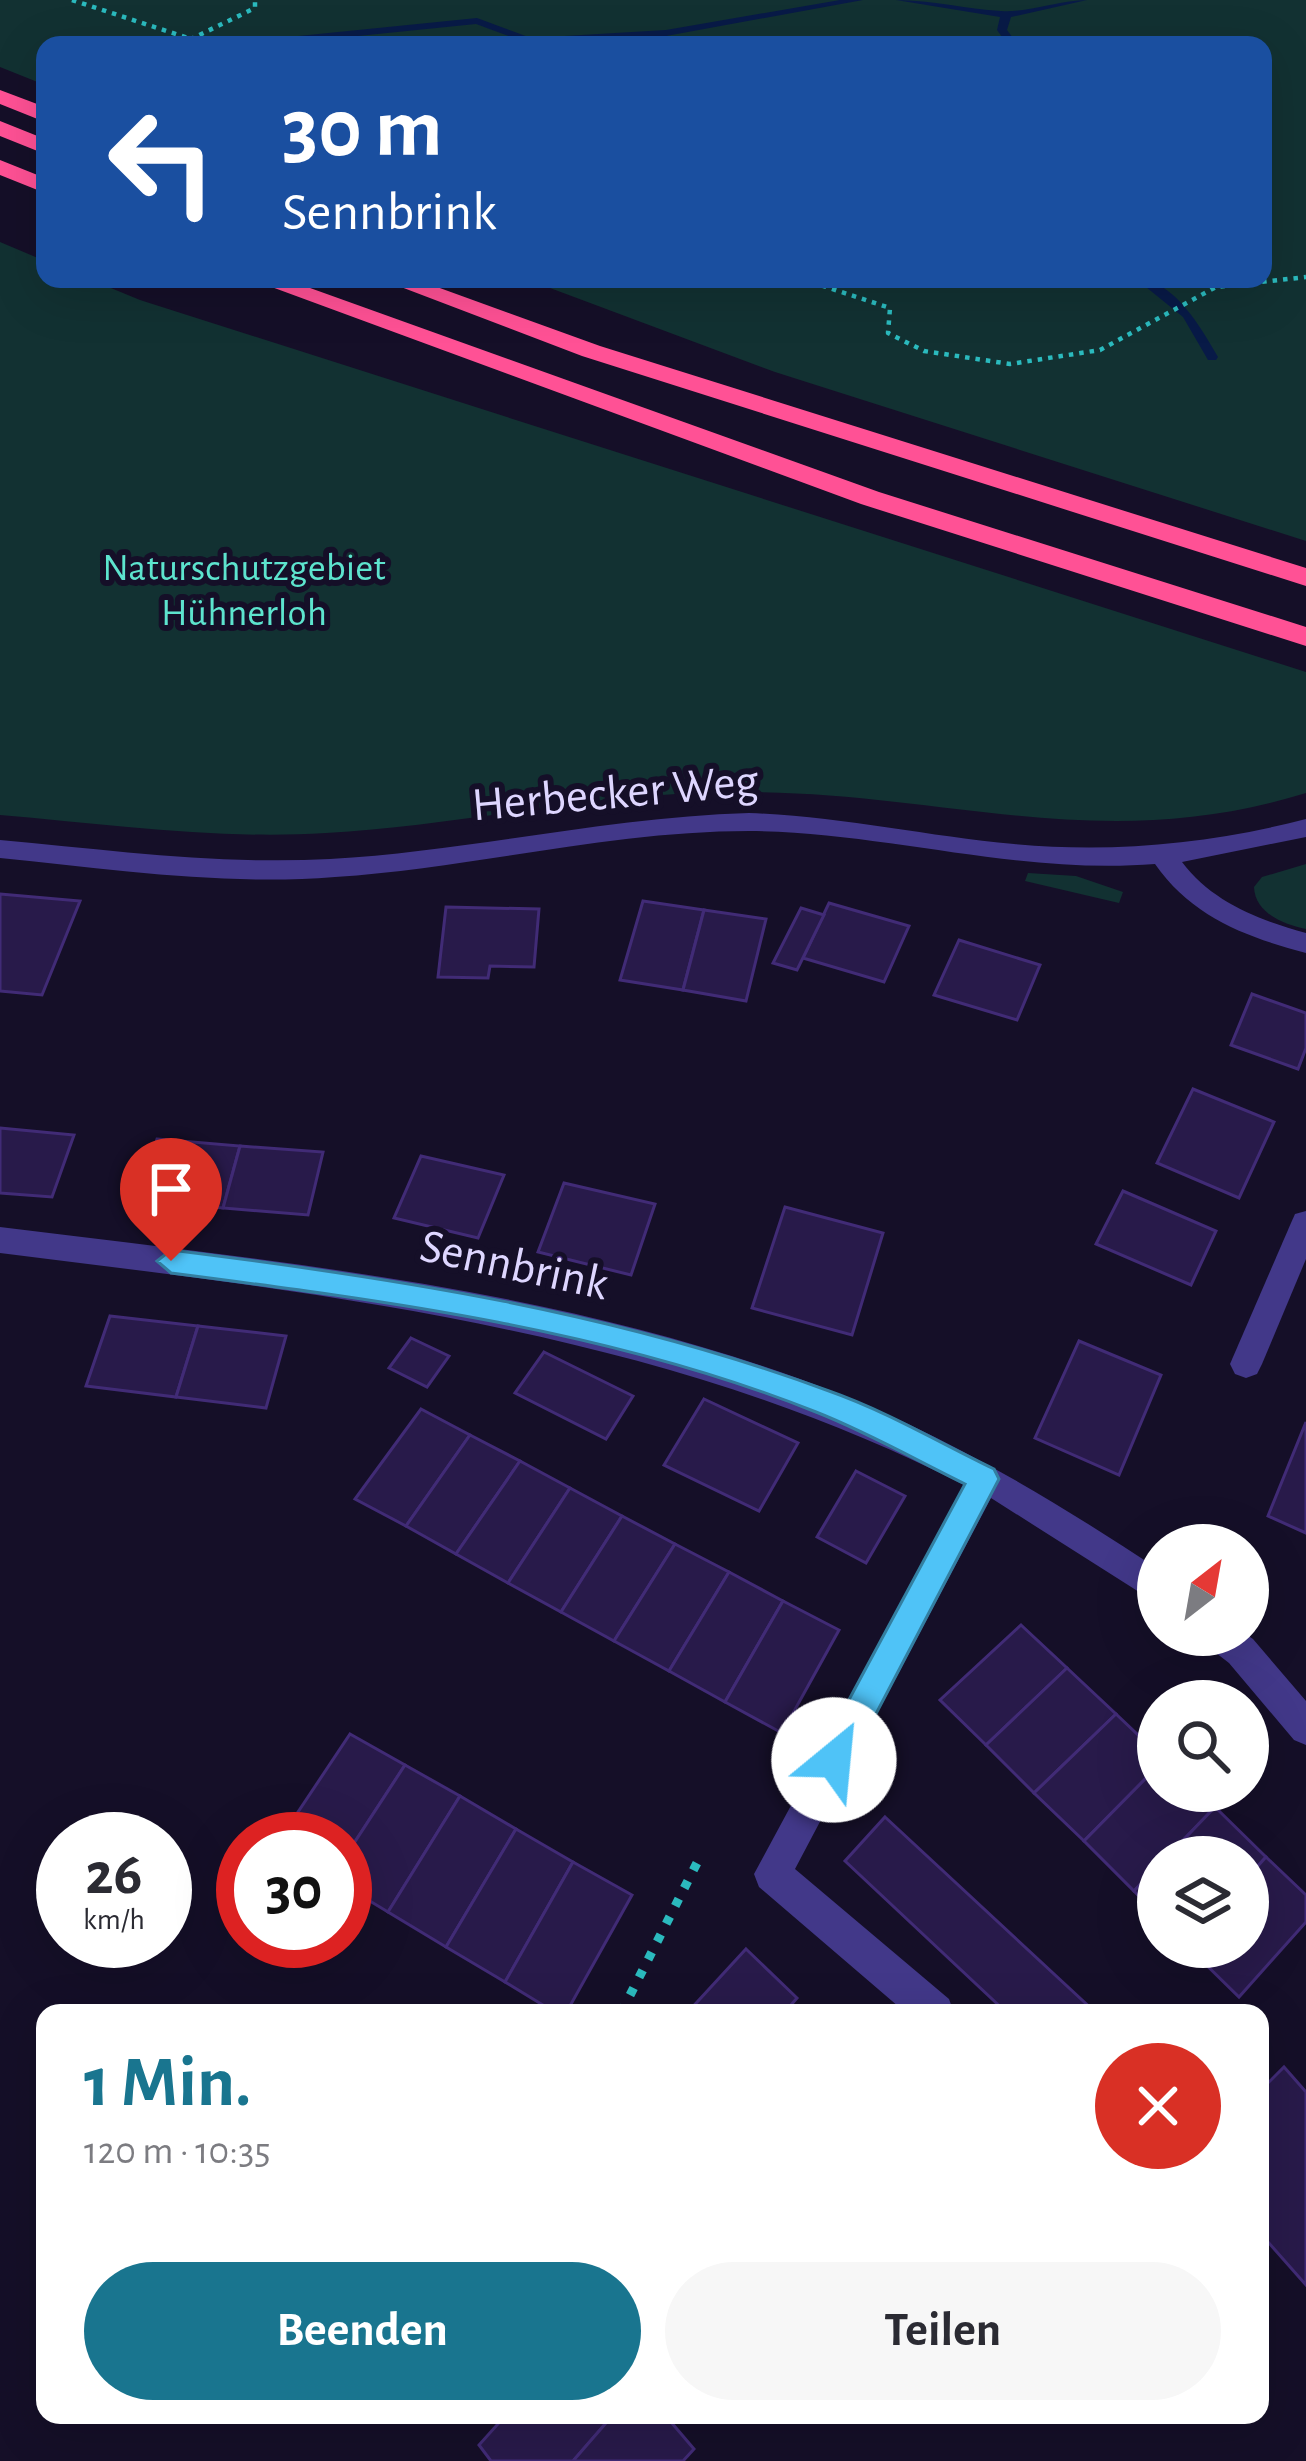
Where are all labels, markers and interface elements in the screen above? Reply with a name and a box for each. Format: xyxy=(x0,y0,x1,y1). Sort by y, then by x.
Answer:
icon: left xyxy=(84,84,240,240)
text: 30 m xyxy=(282,88,442,172)
text: Sennbrink xyxy=(282,186,497,240)
park label: Naturschutzgebiet Hühnerloh xyxy=(102,549,386,633)
street label: Herbecker Weg xyxy=(470,758,761,830)
pin xyxy=(120,1138,222,1261)
icon: arrive xyxy=(138,1156,204,1222)
street label: Sennbrink xyxy=(416,1223,612,1309)
north arrow xyxy=(1137,1524,1269,1656)
map controls xyxy=(1137,1524,1269,1968)
button: search xyxy=(1137,1680,1269,1812)
position arrow xyxy=(771,1697,897,1823)
speed limit sign: 30 xyxy=(216,1812,372,1968)
button: layers xyxy=(1137,1836,1269,1968)
text: 26 xyxy=(85,1845,143,1905)
text: km/h xyxy=(83,1905,145,1935)
button: close xyxy=(1095,2043,1221,2169)
text: 1 Min. xyxy=(84,2047,252,2119)
text: 120 m · 10:35 xyxy=(84,2132,271,2171)
button: Beenden xyxy=(84,2262,641,2400)
button: Teilen xyxy=(665,2262,1221,2400)

